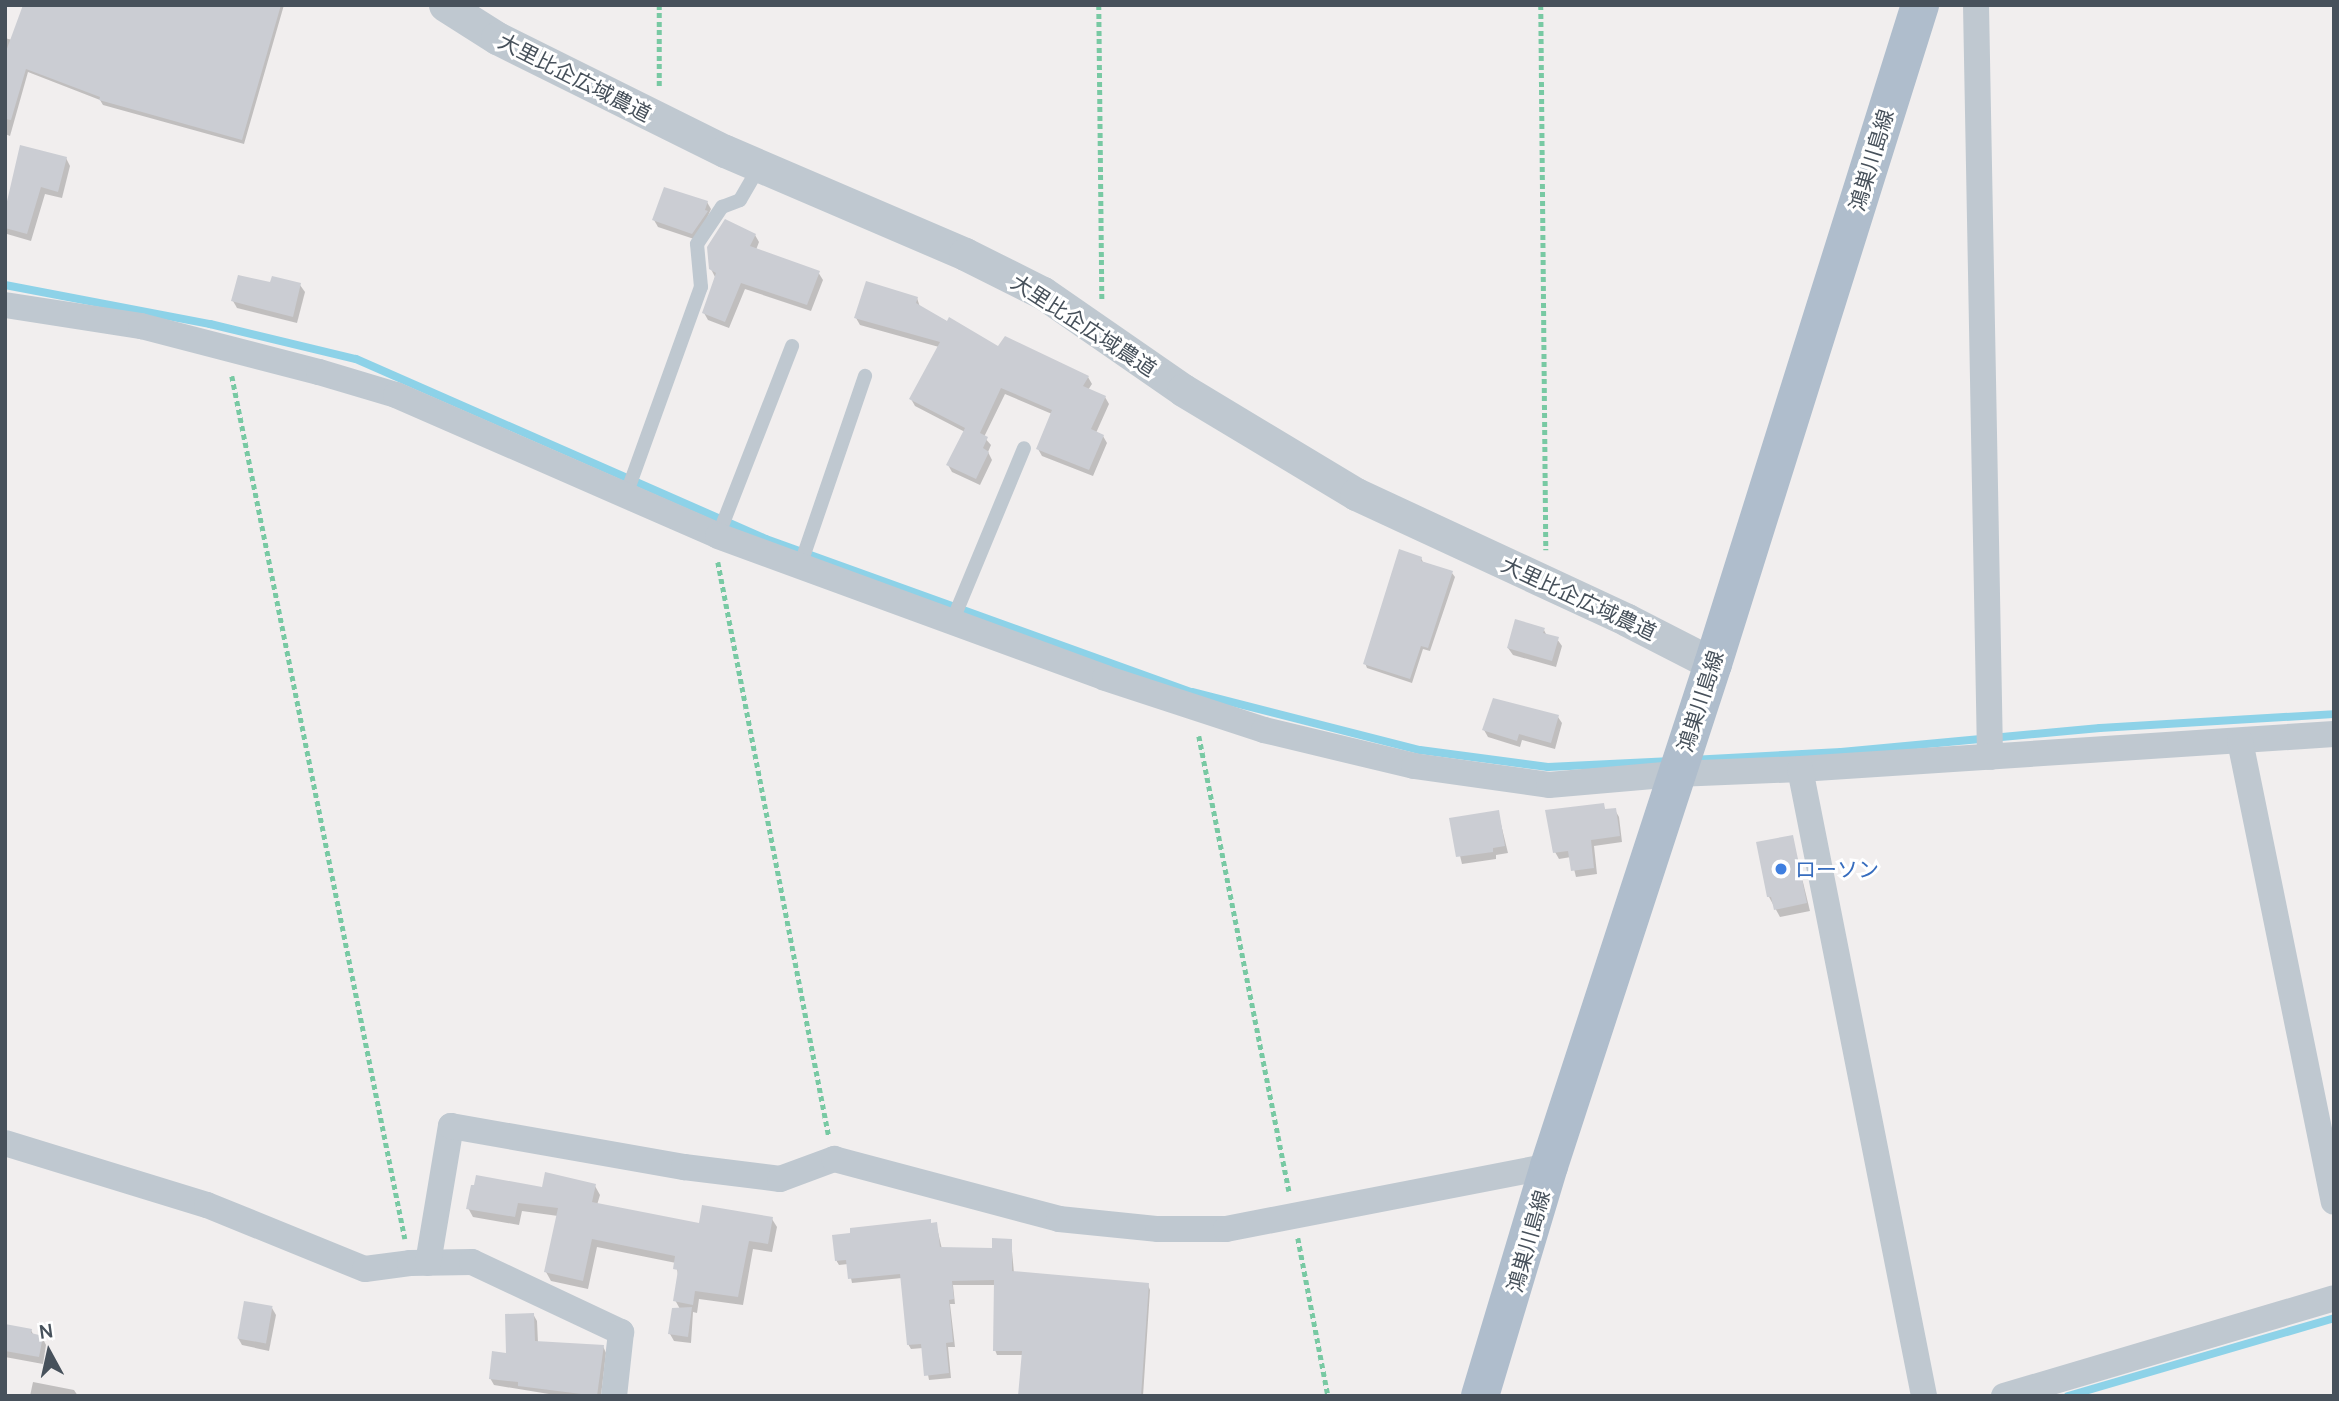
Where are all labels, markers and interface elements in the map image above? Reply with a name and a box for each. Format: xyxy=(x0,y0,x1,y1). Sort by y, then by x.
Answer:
street label: 大里比企広域農道 xyxy=(494,28,656,126)
street label: 鴻巣川島線 xyxy=(1844,106,1898,214)
street label: 大里比企広域農道 xyxy=(1007,269,1161,381)
street label: 大里比企広域農道 xyxy=(1498,551,1660,645)
street label: 鴻巣川島線 xyxy=(1672,647,1728,755)
place label: ローソン xyxy=(1795,856,1879,882)
marker: ローソン xyxy=(1773,861,1789,877)
street label: 鴻巣川島線 xyxy=(1501,1187,1555,1295)
north arrow xyxy=(14,1317,84,1387)
text: N xyxy=(38,1317,55,1345)

